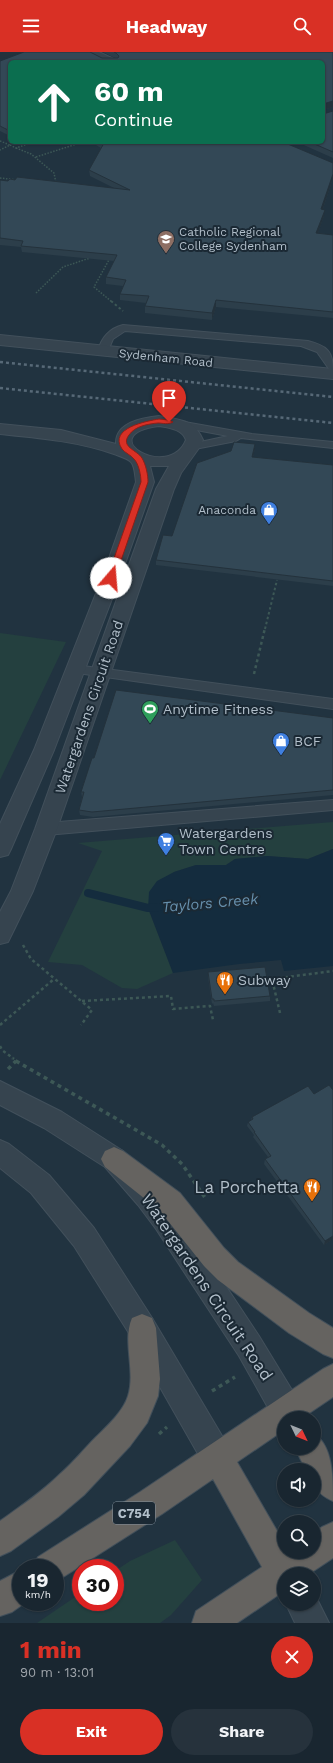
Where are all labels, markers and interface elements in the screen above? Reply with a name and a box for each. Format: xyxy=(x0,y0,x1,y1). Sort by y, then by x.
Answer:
icon: menu xyxy=(20,15,42,37)
icon: search xyxy=(291,15,313,37)
text: Headway xyxy=(126,16,207,37)
text: 60 m xyxy=(94,75,164,108)
icon: ahead xyxy=(28,76,80,128)
text: Continue xyxy=(94,109,173,130)
place label: Catholic Regional College Sydenham xyxy=(179,225,287,253)
school or university icon: Catholic Regional College Sydenham xyxy=(156,229,176,254)
street label: Sydenham Road xyxy=(118,346,214,370)
pin xyxy=(152,381,186,422)
icon: arrive xyxy=(158,387,180,409)
shop icon: Anaconda xyxy=(259,500,279,525)
place label: Anaconda xyxy=(198,503,256,517)
position arrow xyxy=(90,557,132,599)
street label: Watergardens Circuit Road xyxy=(52,618,126,796)
sports icon: Anytime Fitness xyxy=(140,699,160,724)
place label: Anytime Fitness xyxy=(163,701,273,717)
shop icon: BCF xyxy=(271,731,291,756)
place label: BCF xyxy=(294,733,321,749)
place label: Watergardens Town Centre xyxy=(179,825,273,857)
supermarket icon: Watergardens Town Centre xyxy=(156,831,176,856)
water label: Taylors Creek xyxy=(161,890,260,916)
restaurant icon: Subway xyxy=(215,970,235,995)
place label: Subway xyxy=(238,972,291,988)
place label: La Porchetta xyxy=(194,1177,299,1197)
restaurant icon: La Porchetta xyxy=(302,1177,322,1202)
street label: Watergardens Circuit Road xyxy=(137,1190,277,1384)
north arrow xyxy=(277,1411,321,1455)
map controls xyxy=(277,1411,321,1611)
button: sound xyxy=(277,1463,321,1507)
road number: C754 xyxy=(113,1502,155,1524)
button: search xyxy=(277,1515,321,1559)
speed limit sign: 30 xyxy=(72,1559,124,1611)
button: layers xyxy=(277,1567,321,1611)
text: 19 xyxy=(28,1568,48,1592)
text: km/h xyxy=(25,1589,51,1600)
text: 1 min xyxy=(20,1636,82,1664)
button: close xyxy=(271,1636,313,1678)
text: 90 m · 13:01 xyxy=(20,1665,94,1680)
button: Exit xyxy=(20,1709,163,1755)
button: Share xyxy=(171,1709,313,1755)

